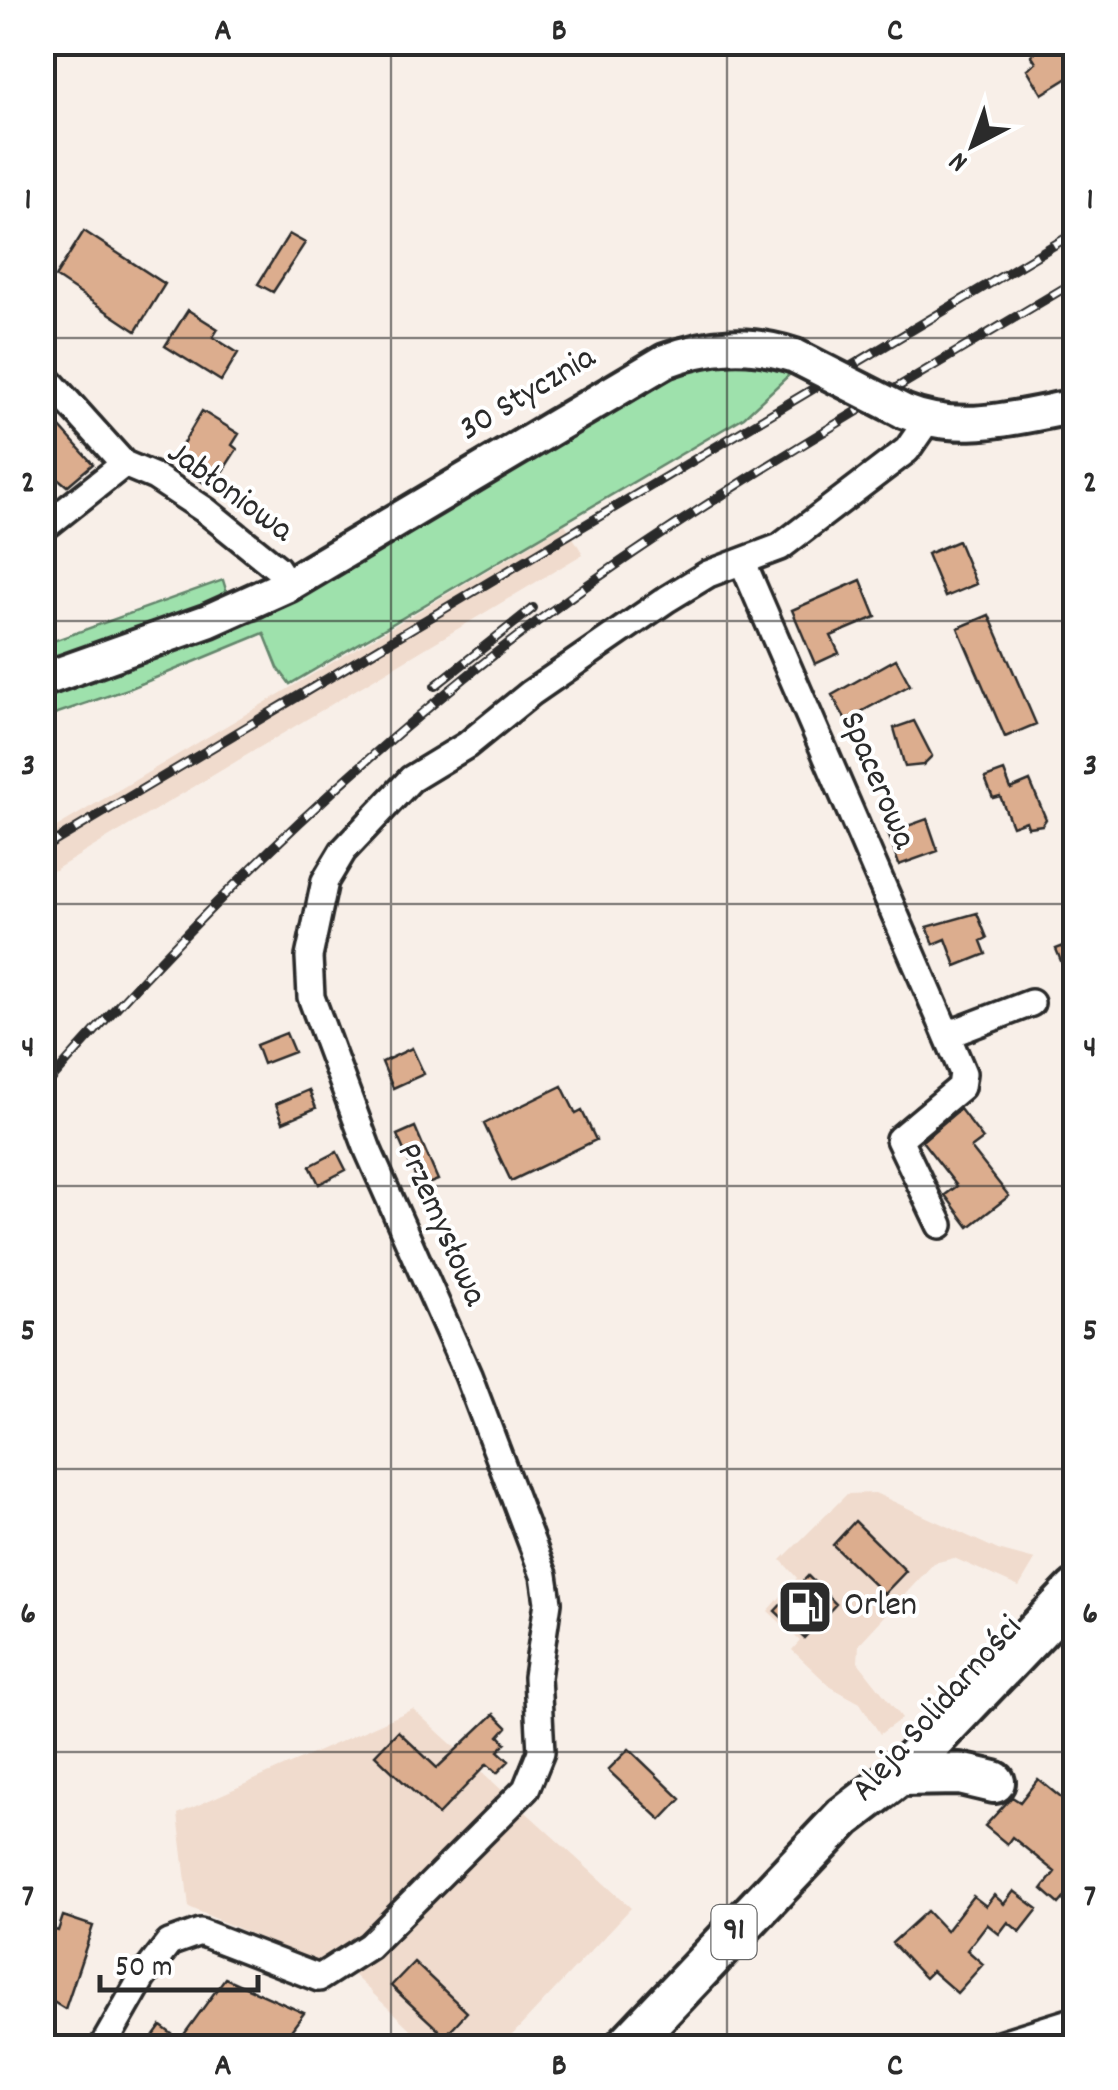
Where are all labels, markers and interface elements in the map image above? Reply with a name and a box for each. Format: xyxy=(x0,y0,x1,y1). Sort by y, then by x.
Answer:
text: A xyxy=(214,10,232,56)
text: B xyxy=(551,10,567,56)
text: C xyxy=(887,10,903,56)
north arrow xyxy=(923,95,1023,195)
text: N xyxy=(942,140,978,180)
text: 1 xyxy=(24,179,32,225)
text: 1 xyxy=(1086,179,1094,225)
street label: 30 Stycznia xyxy=(450,334,606,455)
street label: Jabłoniowa xyxy=(155,430,303,556)
text: 2 xyxy=(21,462,35,508)
text: 2 xyxy=(1083,462,1097,508)
street label: Spacerowa xyxy=(825,705,928,858)
text: 3 xyxy=(21,745,35,791)
text: 3 xyxy=(1083,745,1097,791)
text: 4 xyxy=(21,1027,35,1073)
text: 4 xyxy=(1083,1027,1097,1073)
street label: Przemysłowa xyxy=(382,1135,498,1315)
text: 5 xyxy=(21,1310,35,1356)
text: 5 xyxy=(1083,1310,1097,1356)
fuel station icon: Orlen xyxy=(775,1577,835,1637)
place label: Orlen xyxy=(844,1582,917,1632)
text: 6 xyxy=(20,1593,36,1639)
text: 6 xyxy=(1082,1593,1098,1639)
street label: Aleja Solidarności xyxy=(841,1606,1035,1814)
text: 7 xyxy=(22,1876,34,1922)
text: 7 xyxy=(1084,1876,1096,1922)
road number: 91 xyxy=(712,1905,756,1959)
scale bar xyxy=(100,1930,258,1992)
text: 50 m xyxy=(115,1948,173,1991)
text: A xyxy=(214,2045,232,2090)
text: B xyxy=(551,2045,567,2090)
text: C xyxy=(887,2045,903,2090)

